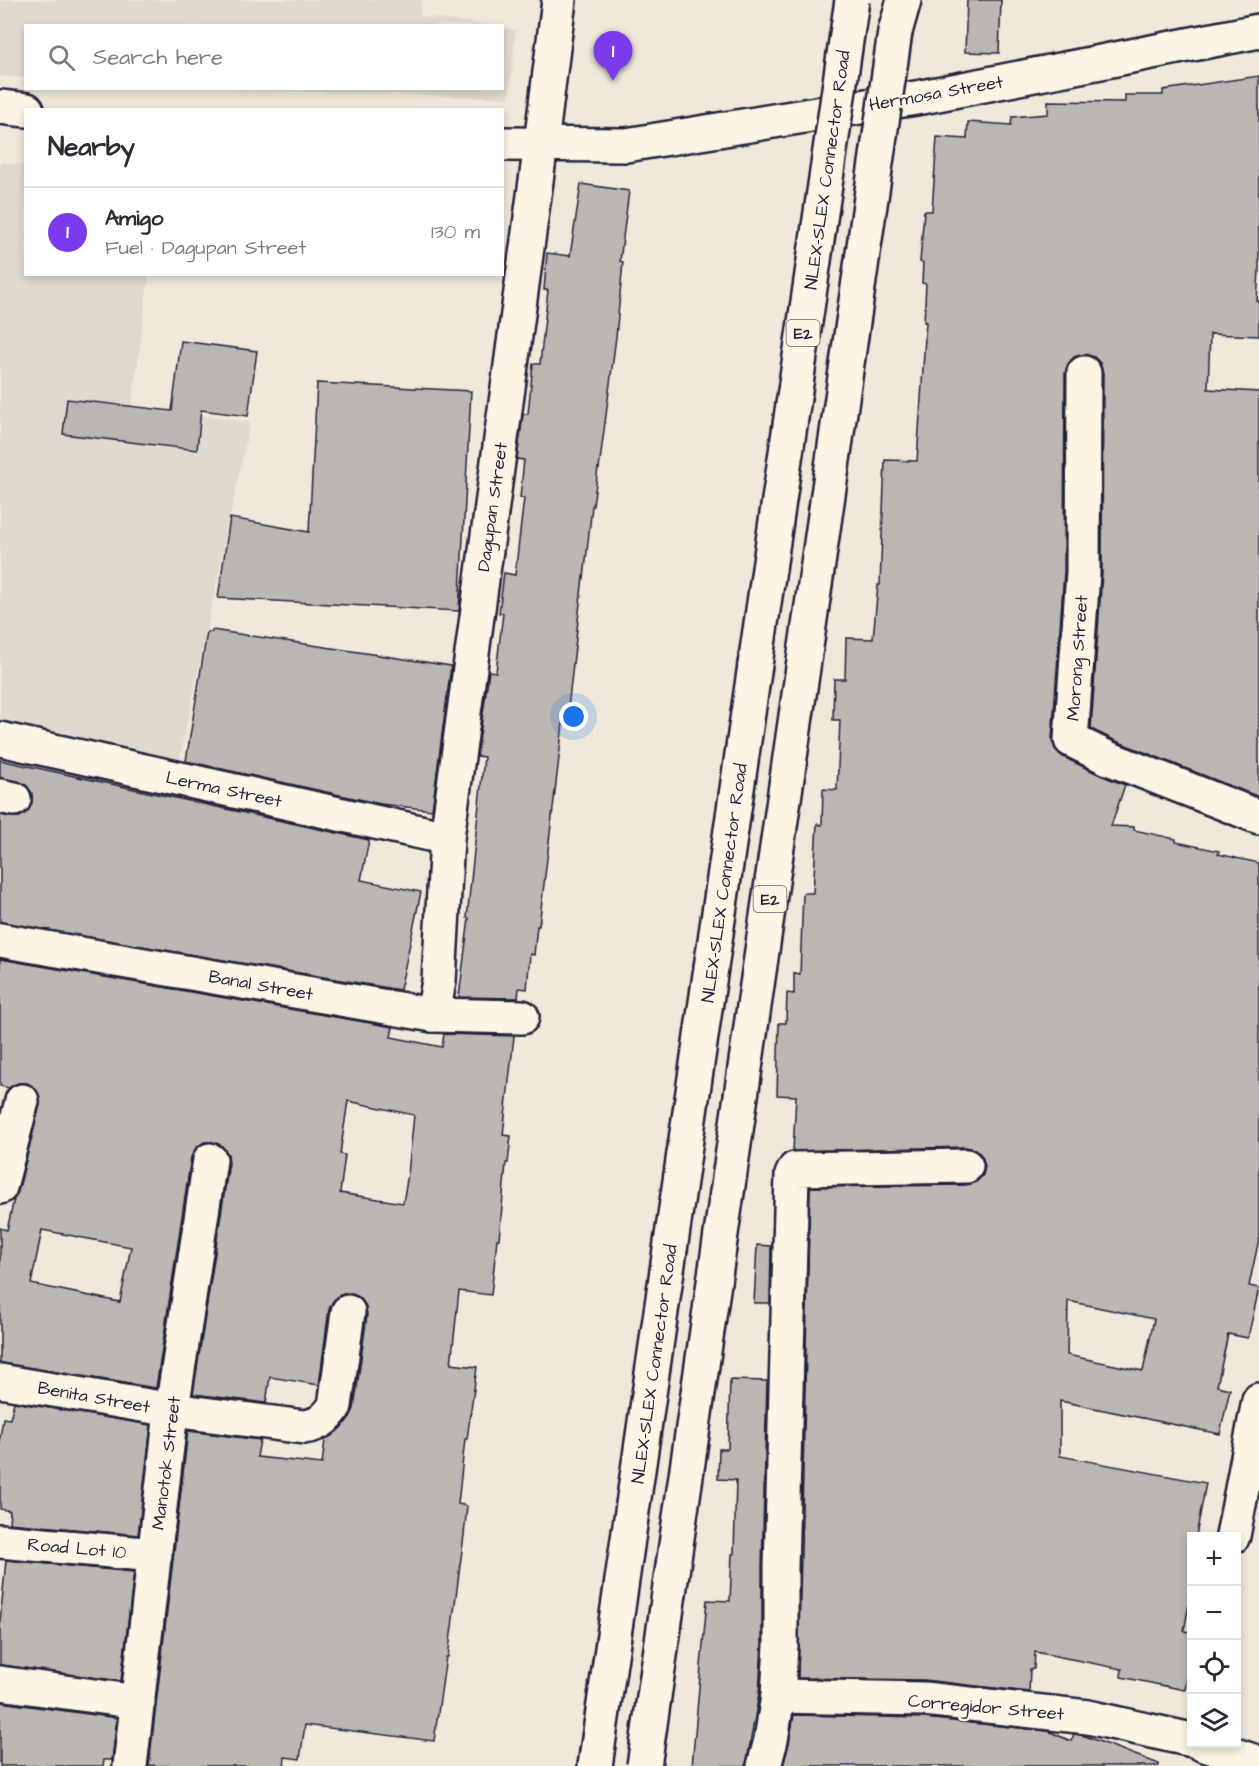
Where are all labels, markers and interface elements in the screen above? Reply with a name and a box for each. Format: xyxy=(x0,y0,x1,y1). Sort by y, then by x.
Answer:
search box xyxy=(24,24,504,90)
pin: 1 xyxy=(594,32,632,81)
icon: search xyxy=(45,41,78,74)
text: Search here xyxy=(93,42,223,73)
street label: NLEX-SLEX Connector Road xyxy=(798,49,857,291)
street label: Hermosa Street xyxy=(867,69,1006,118)
text: Nearby xyxy=(48,129,135,165)
text: Amigo xyxy=(105,203,163,234)
text: 1 xyxy=(66,218,69,246)
text: 130 m xyxy=(431,218,480,246)
text: Fuel · Dagupan Street xyxy=(105,234,306,262)
road number: E2 xyxy=(786,320,820,346)
street label: Dagupan Street xyxy=(471,440,515,573)
street label: Morong Street xyxy=(1061,594,1095,722)
your location xyxy=(559,702,588,731)
street label: NLEX-SLEX Connector Road xyxy=(695,762,754,1004)
street label: Lerma Street xyxy=(164,765,285,814)
road number: E2 xyxy=(754,886,786,912)
street label: Banal Street xyxy=(207,964,316,1007)
street label: NLEX-SLEX Connector Road xyxy=(625,1243,684,1485)
street label: Benita Street xyxy=(36,1375,153,1420)
street label: Manotok Street xyxy=(146,1394,187,1531)
street label: Road Lot 10 xyxy=(26,1532,127,1565)
map controls xyxy=(1187,1532,1241,1748)
button: + xyxy=(1187,1532,1241,1586)
button: − xyxy=(1187,1586,1241,1640)
button: locate xyxy=(1187,1640,1241,1694)
street label: Corregidor Street xyxy=(907,1688,1066,1728)
button: layers xyxy=(1187,1694,1241,1748)

